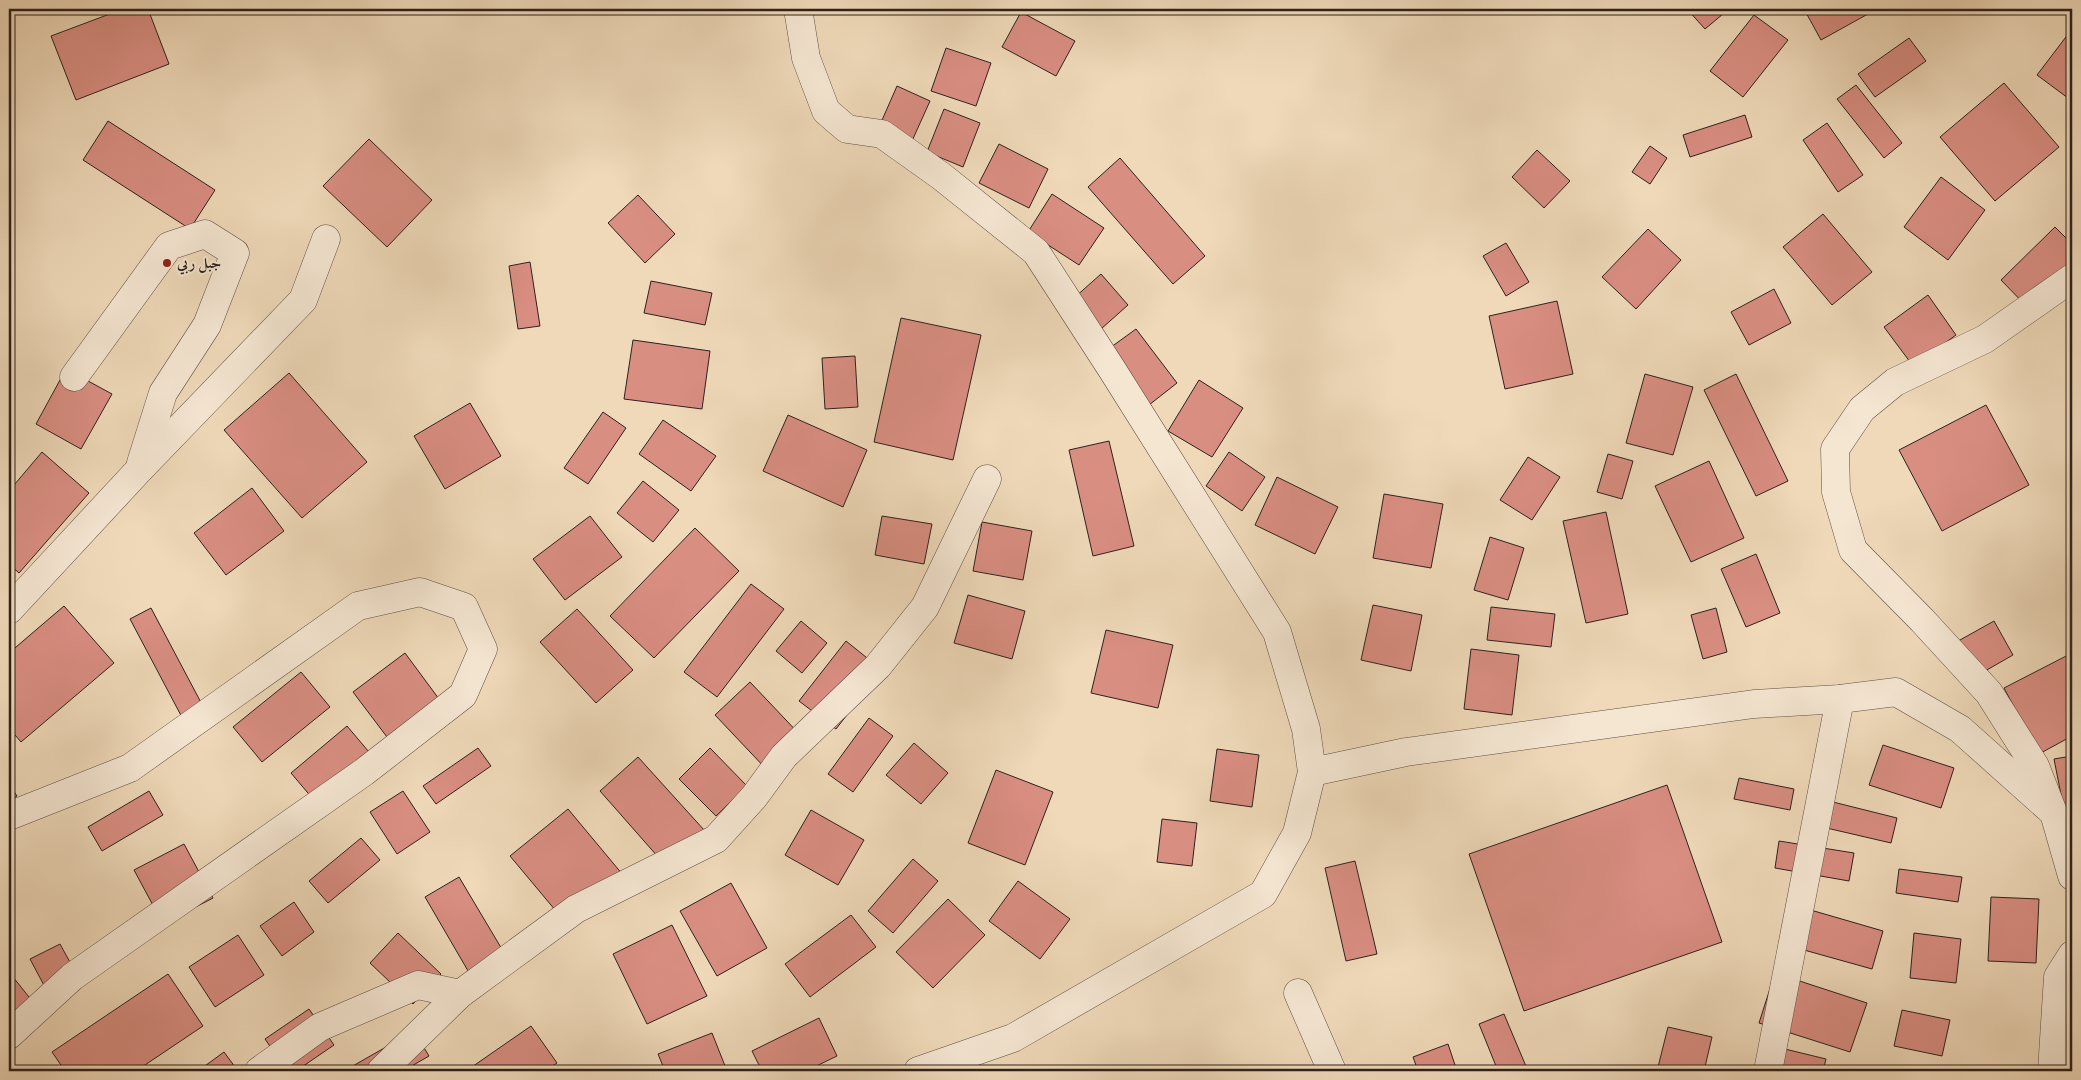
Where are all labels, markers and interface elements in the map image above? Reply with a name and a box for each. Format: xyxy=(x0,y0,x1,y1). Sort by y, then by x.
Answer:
place label: جبل ربي xyxy=(176,254,222,275)
marker: جبل ربي xyxy=(161,257,173,269)

